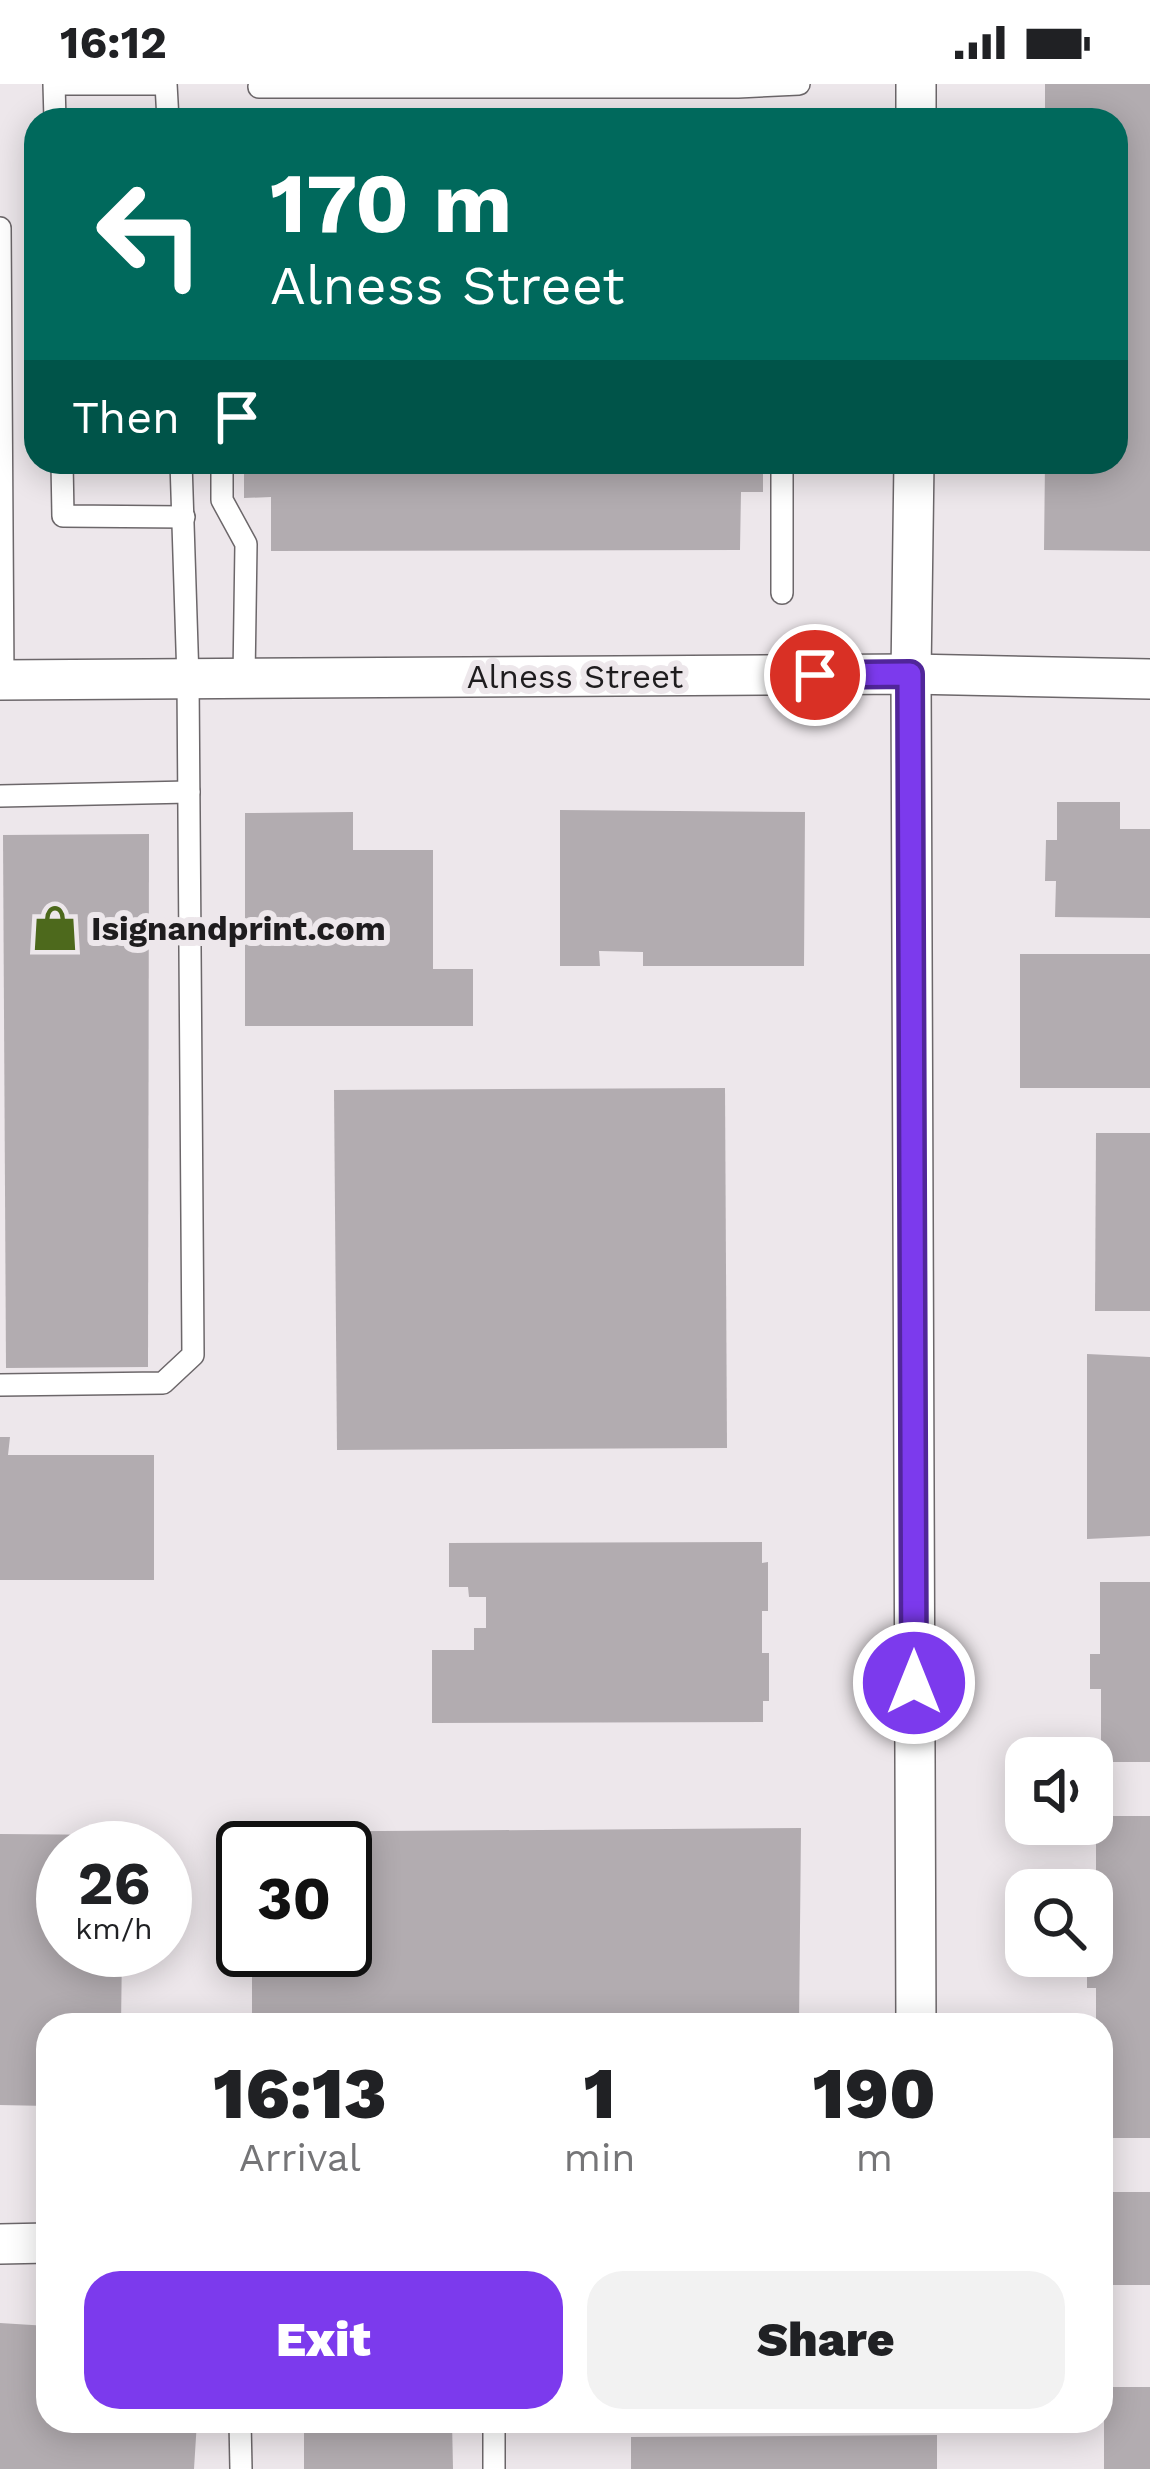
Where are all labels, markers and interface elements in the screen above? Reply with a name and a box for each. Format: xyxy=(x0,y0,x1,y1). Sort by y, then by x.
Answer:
text: 16:12 xyxy=(60,16,167,69)
text: 170 m xyxy=(270,154,512,252)
icon: left xyxy=(72,156,228,312)
text: Alness Street xyxy=(270,254,625,317)
icon: arrive xyxy=(204,384,270,450)
text: Then xyxy=(72,391,180,444)
pin xyxy=(764,624,866,726)
icon: arrive xyxy=(782,642,848,708)
street label: Alness Street xyxy=(467,657,684,696)
shop icon: Isignandprint.com xyxy=(30,903,80,953)
place label: Isignandprint.com xyxy=(91,909,386,948)
position arrow xyxy=(851,1620,977,1746)
map controls xyxy=(1005,1737,1113,1977)
button: sound xyxy=(1005,1737,1113,1845)
speed limit sign: 30 xyxy=(216,1821,372,1977)
text: 26 xyxy=(78,1848,150,1919)
button: search xyxy=(1005,1869,1113,1977)
text: km/h xyxy=(75,1911,153,1946)
text: 16:13 xyxy=(213,2051,387,2135)
text: 1 xyxy=(584,2051,616,2135)
text: 190 xyxy=(813,2051,936,2135)
text: Arrival xyxy=(239,2135,361,2180)
text: min xyxy=(564,2135,635,2180)
text: m xyxy=(856,2135,893,2180)
button: Exit xyxy=(84,2271,563,2409)
button: Share xyxy=(587,2271,1065,2409)

